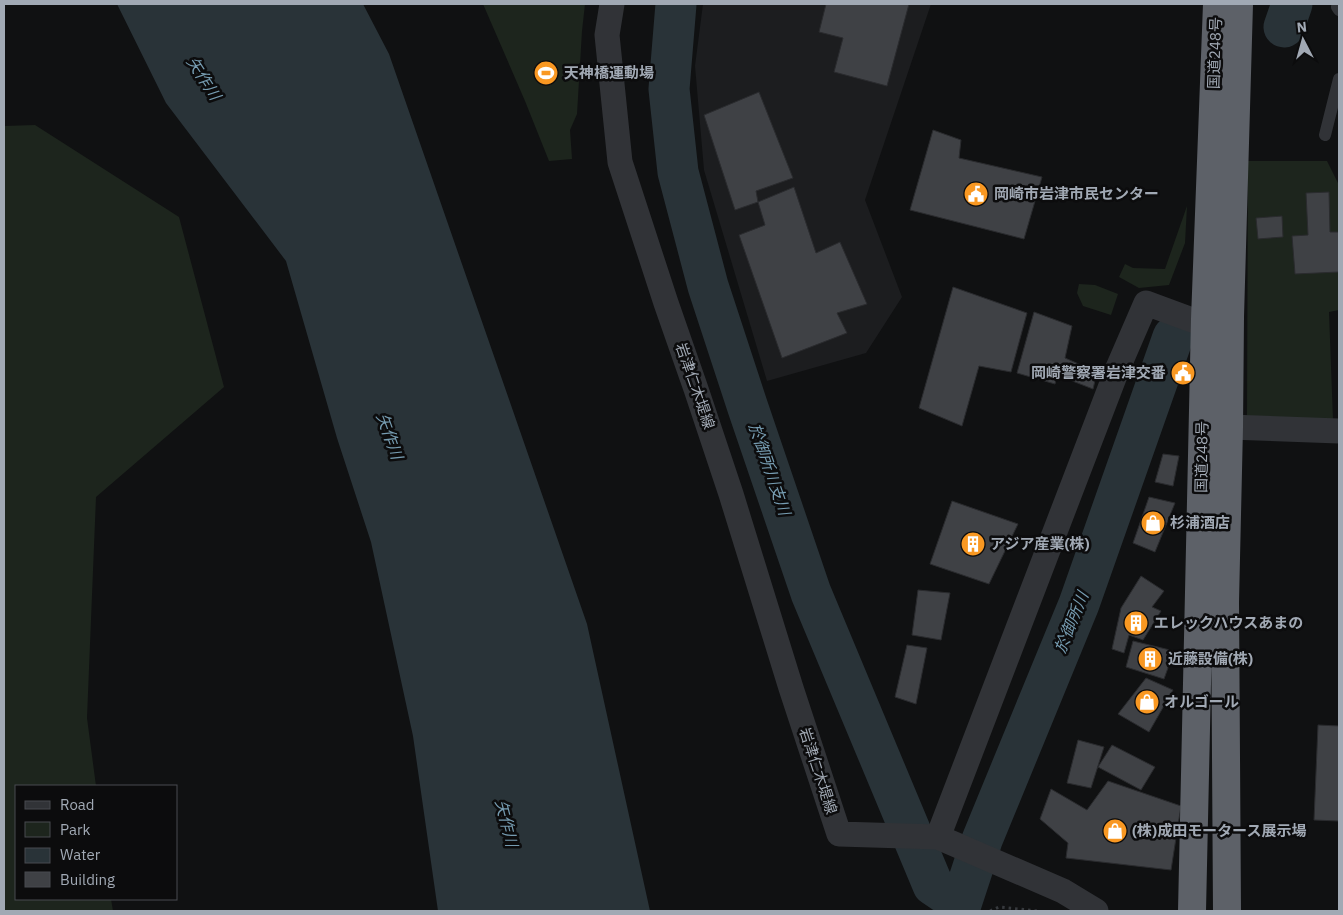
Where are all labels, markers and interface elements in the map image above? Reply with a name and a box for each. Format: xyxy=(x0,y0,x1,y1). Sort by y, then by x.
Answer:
north arrow xyxy=(1278,15,1328,65)
street label: 国道248号 xyxy=(1204,17,1225,89)
text: N xyxy=(1296,18,1308,37)
water label: 矢作川 xyxy=(183,52,227,105)
sports icon: 天神橋運動場 xyxy=(533,60,559,86)
place label: 天神橋運動場 xyxy=(564,63,654,82)
public building icon: 岡崎市岩津市民センター xyxy=(963,181,989,207)
place label: 岡崎市岩津市民センター xyxy=(994,184,1159,203)
street label: 岩津仁木堤線 xyxy=(672,340,719,431)
public building icon: 岡崎警察署岩津交番 xyxy=(1170,360,1196,386)
place label: 岡崎警察署岩津交番 xyxy=(1031,363,1166,382)
water label: 矢作川 xyxy=(372,410,408,464)
water label: 於御所川支川 xyxy=(745,420,796,520)
street label: 国道248号 xyxy=(1191,421,1212,493)
shop icon: 杉浦酒店 xyxy=(1140,510,1166,536)
place label: 杉浦酒店 xyxy=(1170,513,1230,532)
building icon: アジア産業(株) xyxy=(960,531,986,557)
place label: アジア産業(株) xyxy=(990,534,1090,553)
water label: 於御所川 xyxy=(1050,587,1093,655)
building icon: エレックハウスあまの xyxy=(1123,610,1149,636)
place label: エレックハウスあまの xyxy=(1154,613,1303,632)
building icon: 近藤設備(株) xyxy=(1137,646,1163,672)
place label: 近藤設備(株) xyxy=(1168,649,1253,668)
shop icon: オルゴール xyxy=(1134,689,1160,715)
place label: オルゴール xyxy=(1164,692,1239,711)
street label: 岩津仁木堤線 xyxy=(796,725,841,817)
legend xyxy=(15,785,178,900)
text: Road xyxy=(60,795,95,814)
water label: 矢作川 xyxy=(491,797,523,851)
shop icon: (株)成田モータース展示場 xyxy=(1102,818,1128,844)
text: Park xyxy=(60,820,90,839)
place label: (株)成田モータース展示場 xyxy=(1132,821,1306,840)
text: Water xyxy=(60,845,101,864)
text: Building xyxy=(60,870,115,889)

